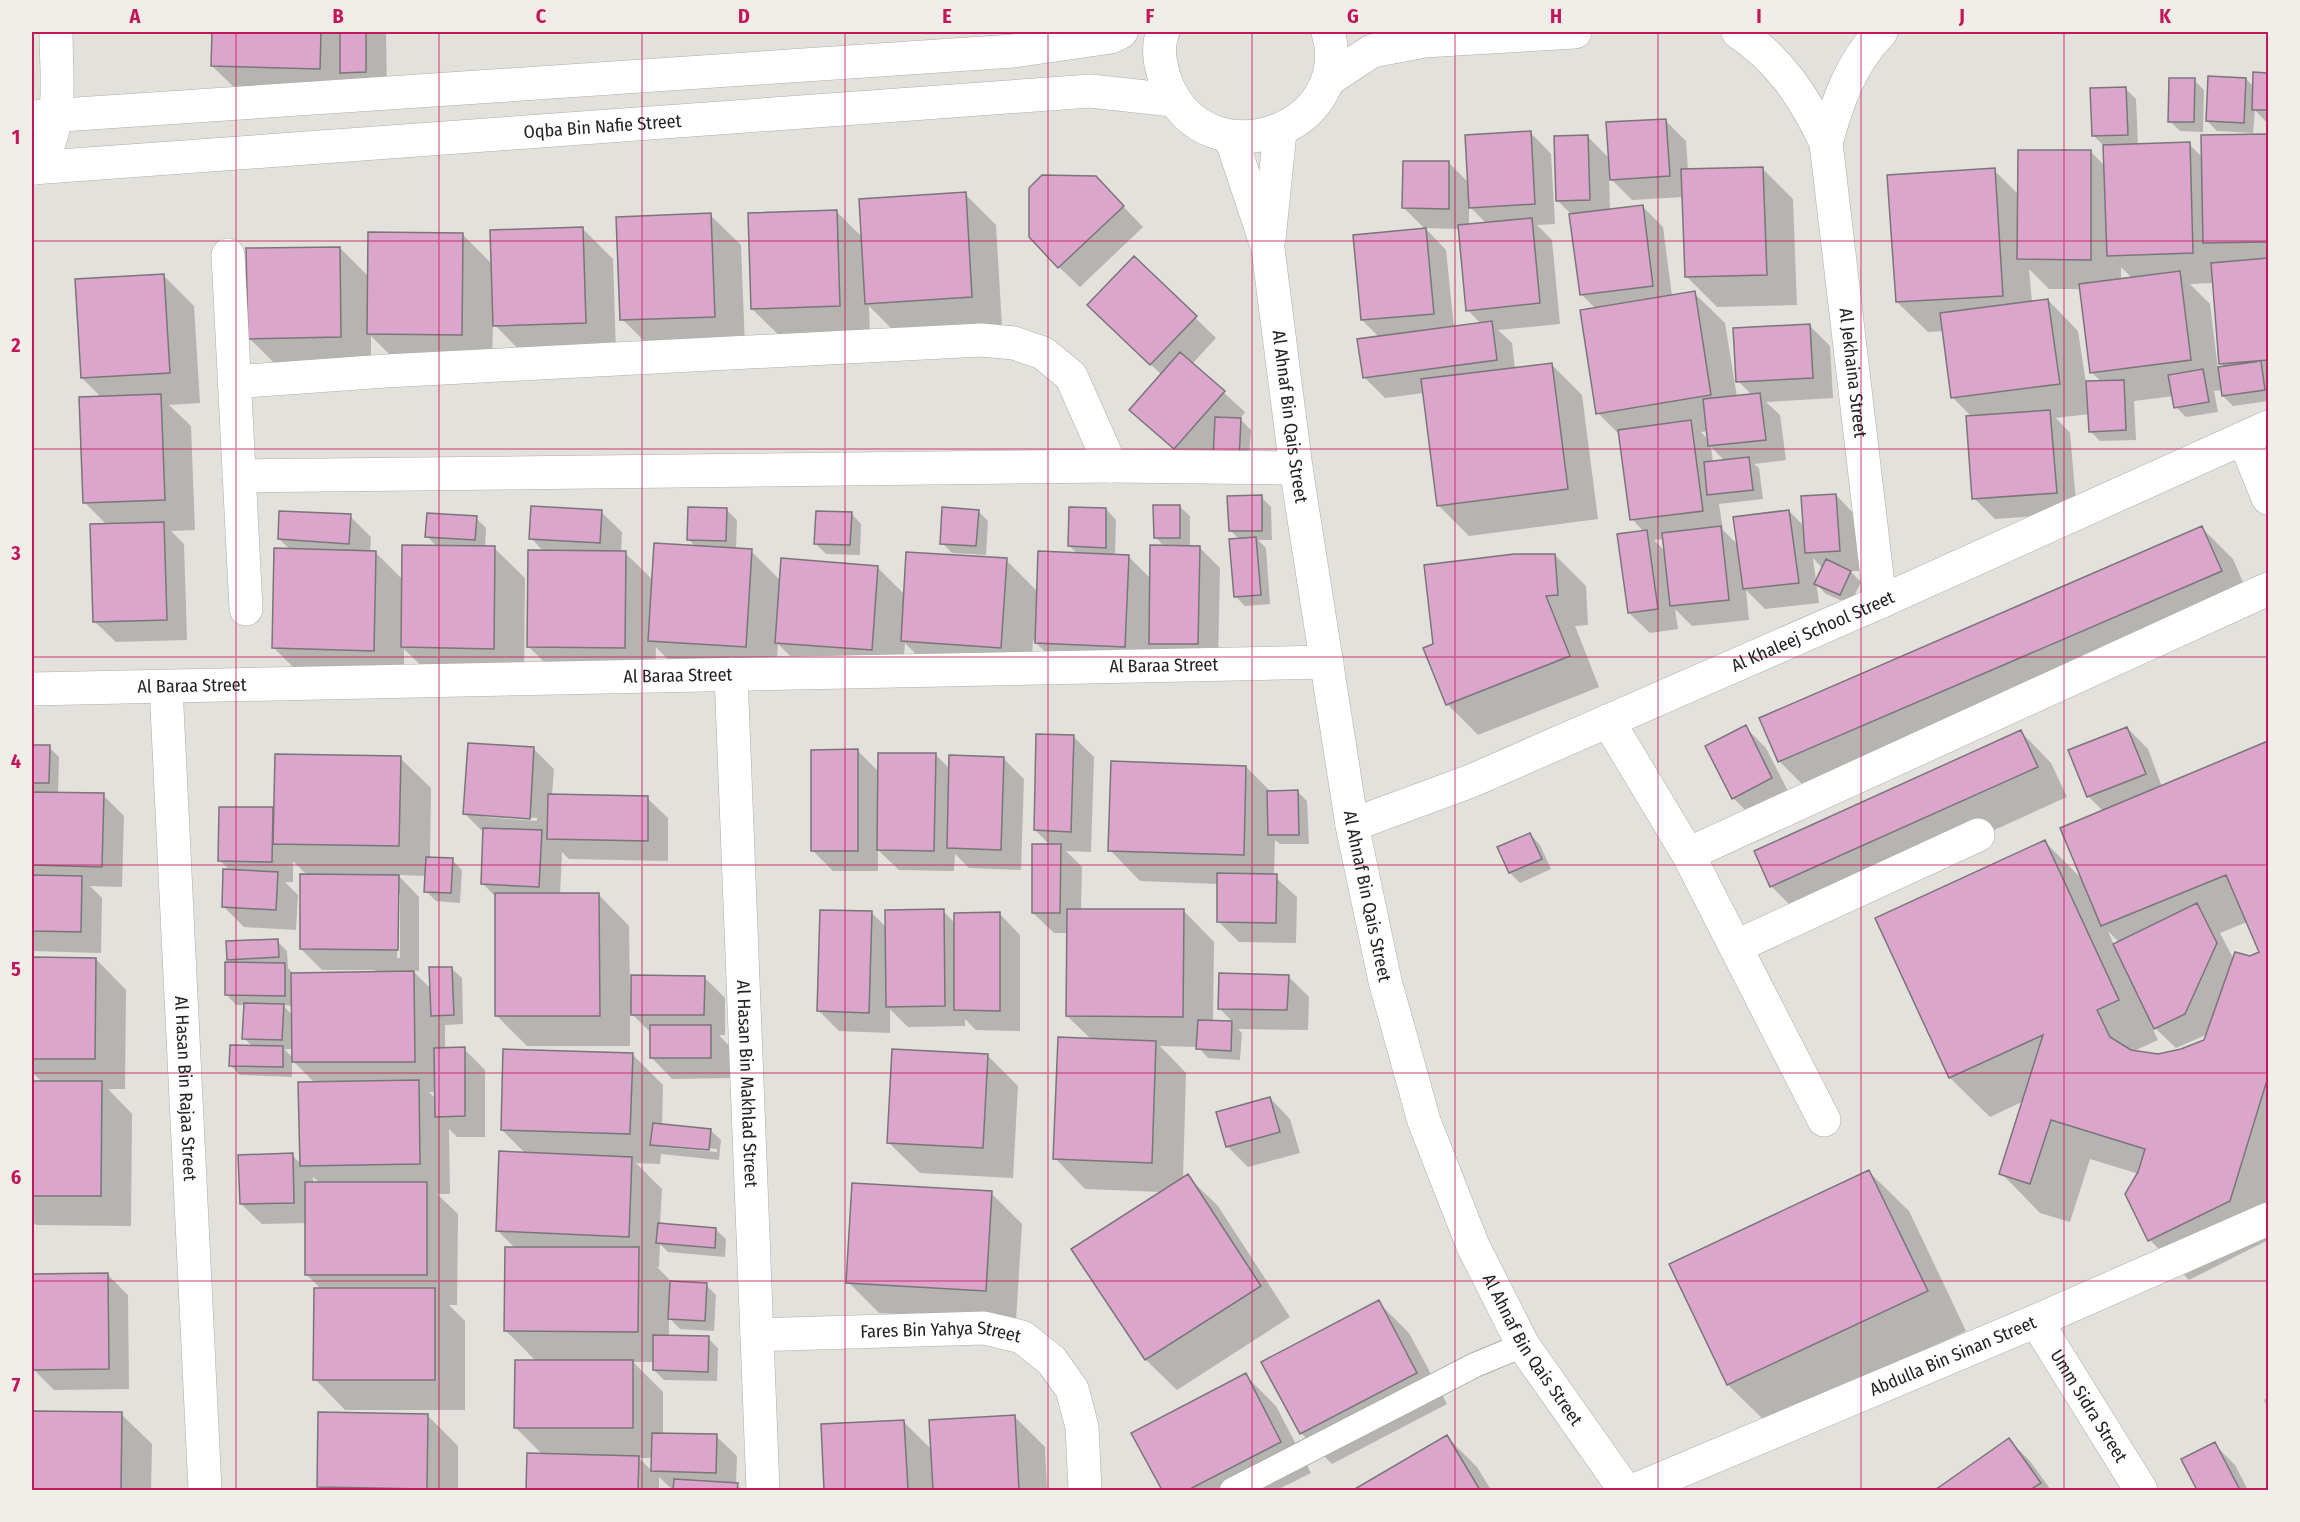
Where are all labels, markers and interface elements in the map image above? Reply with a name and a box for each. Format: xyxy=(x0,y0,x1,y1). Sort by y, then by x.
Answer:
text: A xyxy=(129,4,142,28)
text: B xyxy=(332,4,344,28)
text: C xyxy=(536,4,547,28)
text: D xyxy=(738,4,750,28)
text: E xyxy=(942,4,952,28)
text: F xyxy=(1146,4,1155,28)
text: G xyxy=(1347,4,1359,28)
text: H xyxy=(1550,4,1562,28)
text: I xyxy=(1756,4,1762,28)
text: J xyxy=(1958,4,1965,28)
text: K xyxy=(2159,4,2171,28)
street label: Oqba Bin Nafie Street xyxy=(523,110,682,143)
text: 1 xyxy=(12,125,20,149)
street label: Al Jekhaina Street xyxy=(1835,307,1872,439)
street label: Al Ahnaf Bin Qais Street xyxy=(1267,329,1312,505)
text: 2 xyxy=(10,333,21,357)
text: 3 xyxy=(10,541,21,565)
street label: Al Khaleej School Street xyxy=(1728,586,1898,677)
street label: Al Baraa Street xyxy=(1109,653,1219,678)
street label: Al Baraa Street xyxy=(623,663,733,688)
street label: Al Baraa Street xyxy=(137,674,247,698)
text: 4 xyxy=(11,749,21,773)
street label: Al Ahnaf Bin Qais Street xyxy=(1339,809,1396,984)
text: 5 xyxy=(11,957,21,981)
street label: Al Hasan Bin Makhlad Street xyxy=(732,980,762,1188)
street label: Al Hasan Bin Rajaa Street xyxy=(170,995,201,1182)
text: 6 xyxy=(11,1165,21,1189)
street label: Al Ahnaf Bin Qais Street xyxy=(1478,1270,1587,1430)
street label: Abdulla Bin Sinan Street xyxy=(1866,1311,2040,1401)
street label: Fares Bin Yahya Street xyxy=(860,1317,1023,1347)
street label: Umm Sidra Street xyxy=(2045,1345,2132,1467)
text: 7 xyxy=(12,1373,21,1397)

